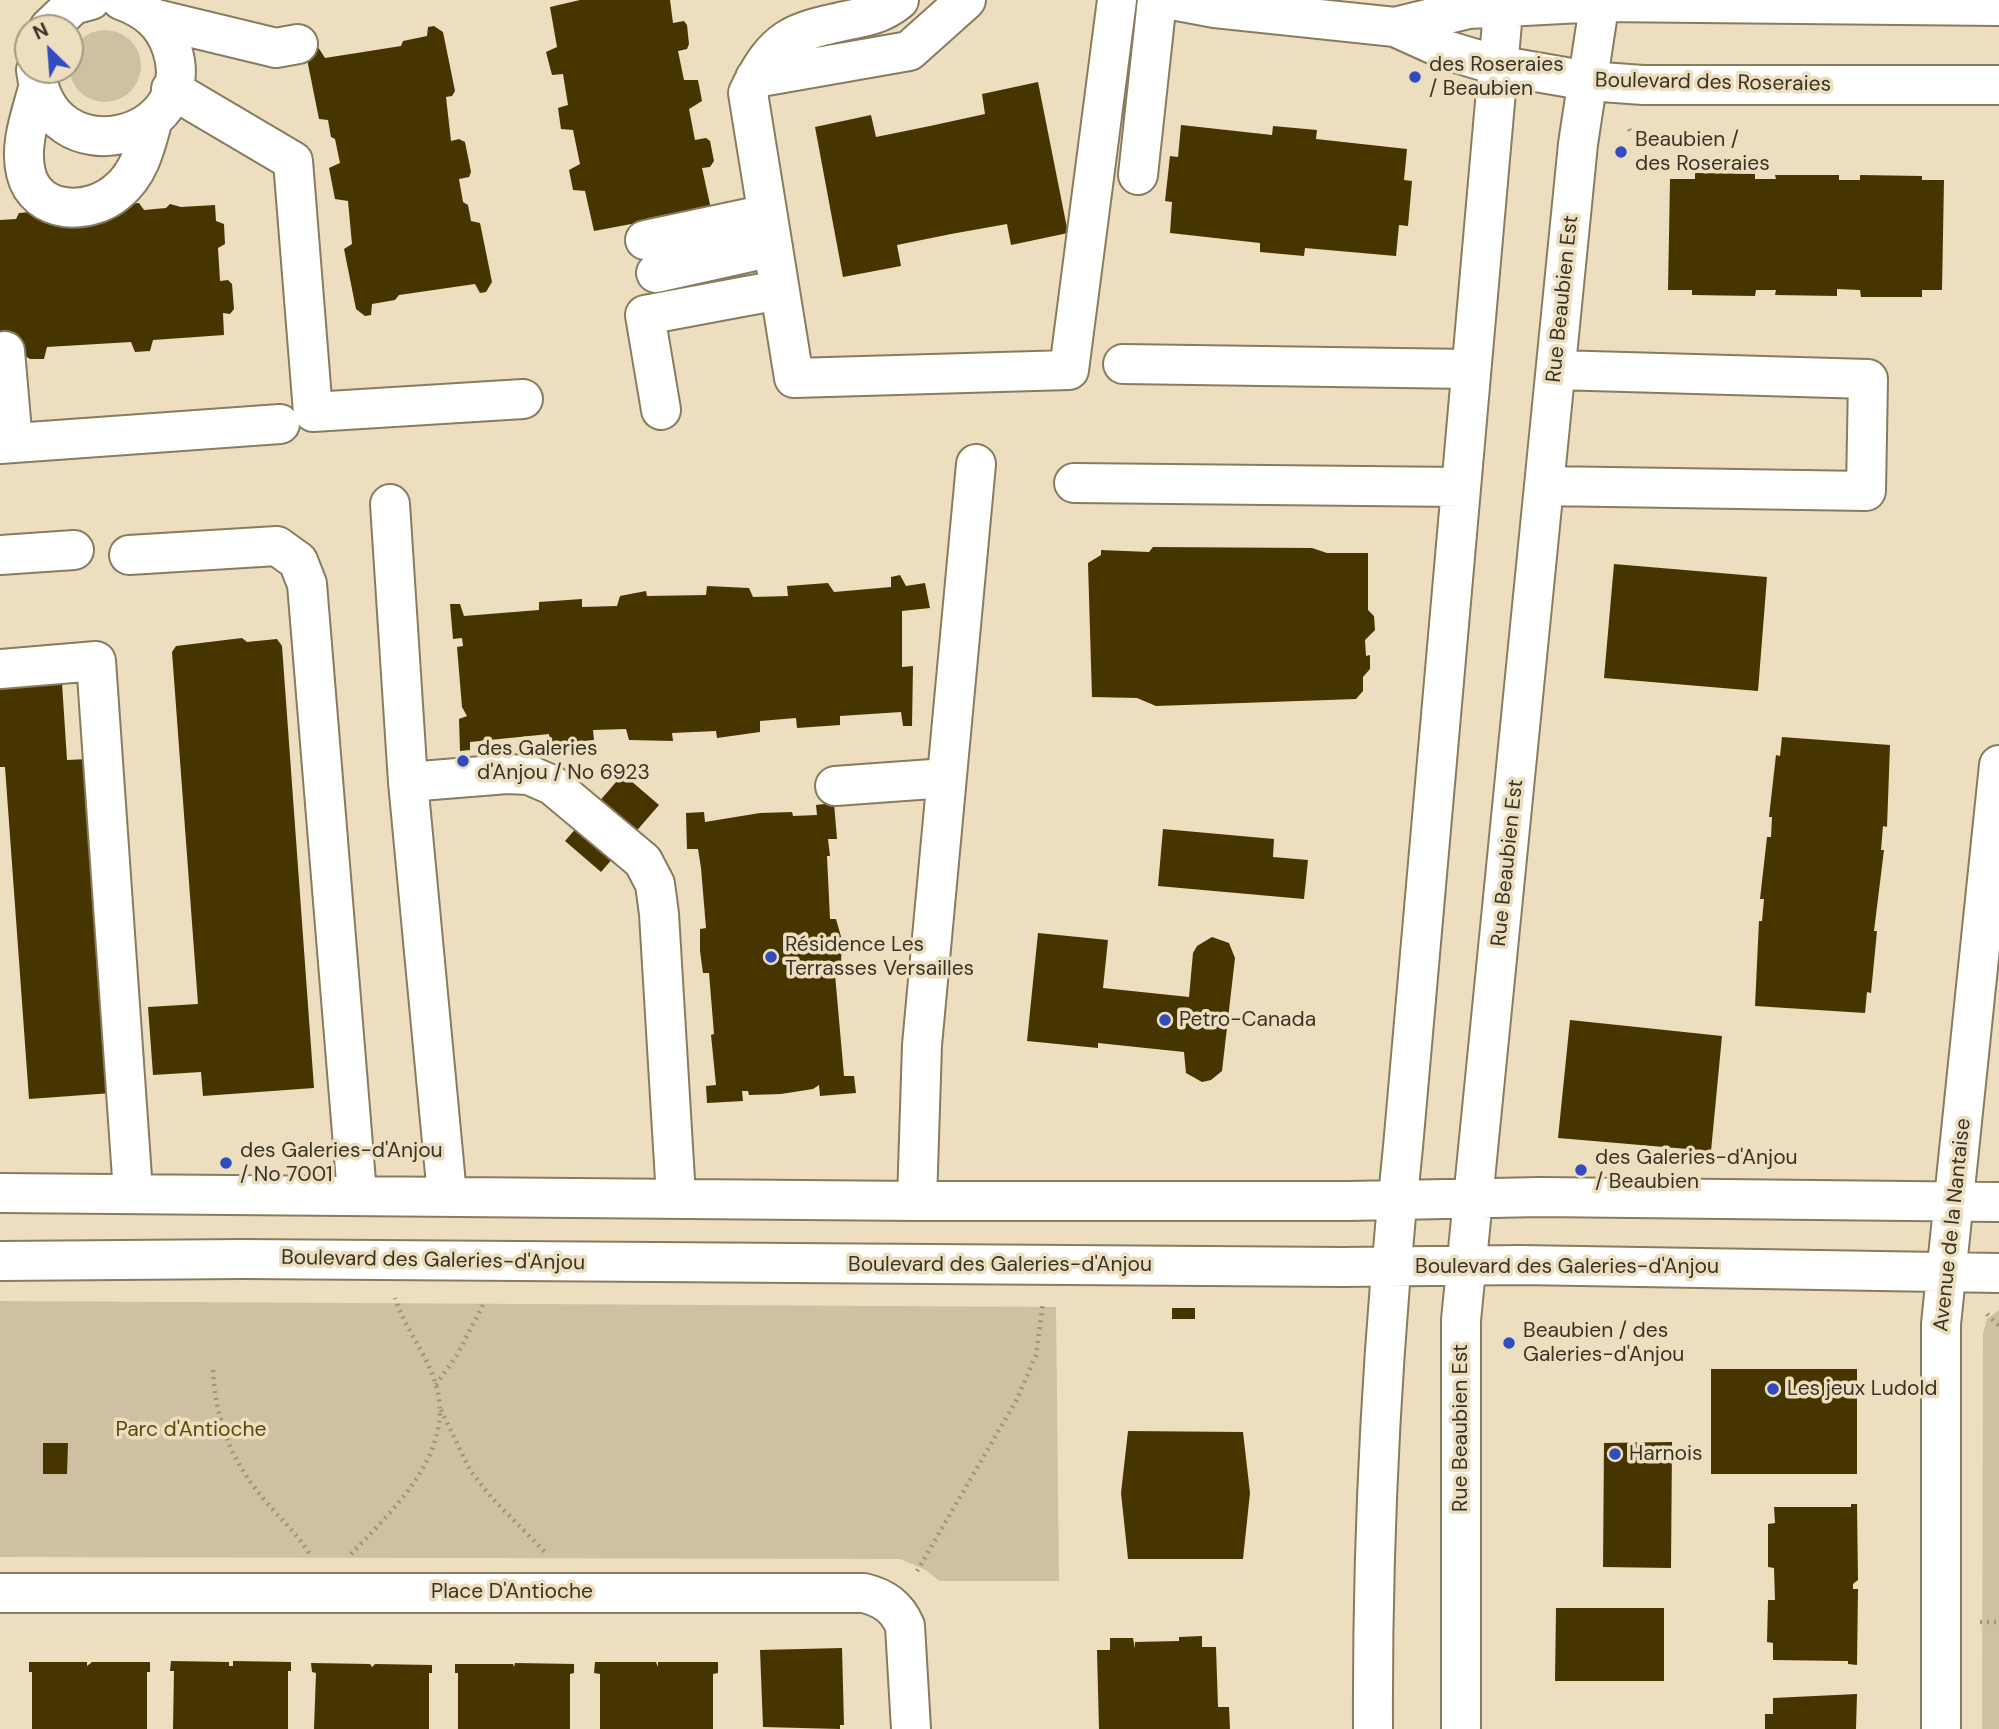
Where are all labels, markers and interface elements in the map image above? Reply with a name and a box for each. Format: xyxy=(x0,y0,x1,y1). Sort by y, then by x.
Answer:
north arrow xyxy=(14,14,84,84)
text: N xyxy=(29,17,52,46)
place label: des Roseraies / Beaubien xyxy=(1429,52,1564,102)
street label: Boulevard des Roseraies xyxy=(1595,68,1831,98)
marker: des Roseraies / Beaubien xyxy=(1407,69,1423,85)
place label: Beaubien / des Roseraies xyxy=(1635,127,1770,177)
marker: Beaubien / des Roseraies xyxy=(1613,144,1629,160)
street label: Rue Beaubien Est xyxy=(1542,214,1584,384)
place label: des Galeries d'Anjou / No 6923 xyxy=(477,736,650,786)
marker: des Galeries d'Anjou / No 6923 xyxy=(455,753,471,769)
street label: Rue Beaubien Est xyxy=(1487,778,1529,948)
place label: Résidence Les Terrasses Versailles xyxy=(785,932,974,982)
marker: Résidence Les Terrasses Versailles xyxy=(763,949,779,965)
place label: Petro-Canada xyxy=(1179,1007,1316,1033)
marker: Petro-Canada xyxy=(1157,1012,1173,1028)
street label: Avenue de la Nantaise xyxy=(1929,1117,1977,1333)
place label: des Galeries-d'Anjou / No 7001 xyxy=(240,1138,443,1188)
place label: des Galeries-d'Anjou / Beaubien xyxy=(1595,1145,1798,1195)
marker: des Galeries-d'Anjou / No 7001 xyxy=(218,1155,234,1171)
marker: des Galeries-d'Anjou / Beaubien xyxy=(1573,1162,1589,1178)
street label: Boulevard des Galeries-d'Anjou xyxy=(281,1246,585,1276)
street label: Boulevard des Galeries-d'Anjou xyxy=(848,1252,1152,1278)
street label: Boulevard des Galeries-d'Anjou xyxy=(1415,1254,1719,1280)
place label: Beaubien / des Galeries-d'Anjou xyxy=(1523,1318,1684,1368)
marker: Beaubien / des Galeries-d'Anjou xyxy=(1501,1335,1517,1351)
street label: Rue Beaubien Est xyxy=(1448,1344,1474,1512)
place label: Les jeux Ludold xyxy=(1787,1376,1937,1402)
marker: Les jeux Ludold xyxy=(1765,1381,1781,1397)
park label: Parc d'Antioche xyxy=(115,1417,267,1443)
place label: Harnois xyxy=(1629,1441,1703,1467)
marker: Harnois xyxy=(1607,1446,1623,1462)
street label: Place D'Antioche xyxy=(431,1579,593,1605)

